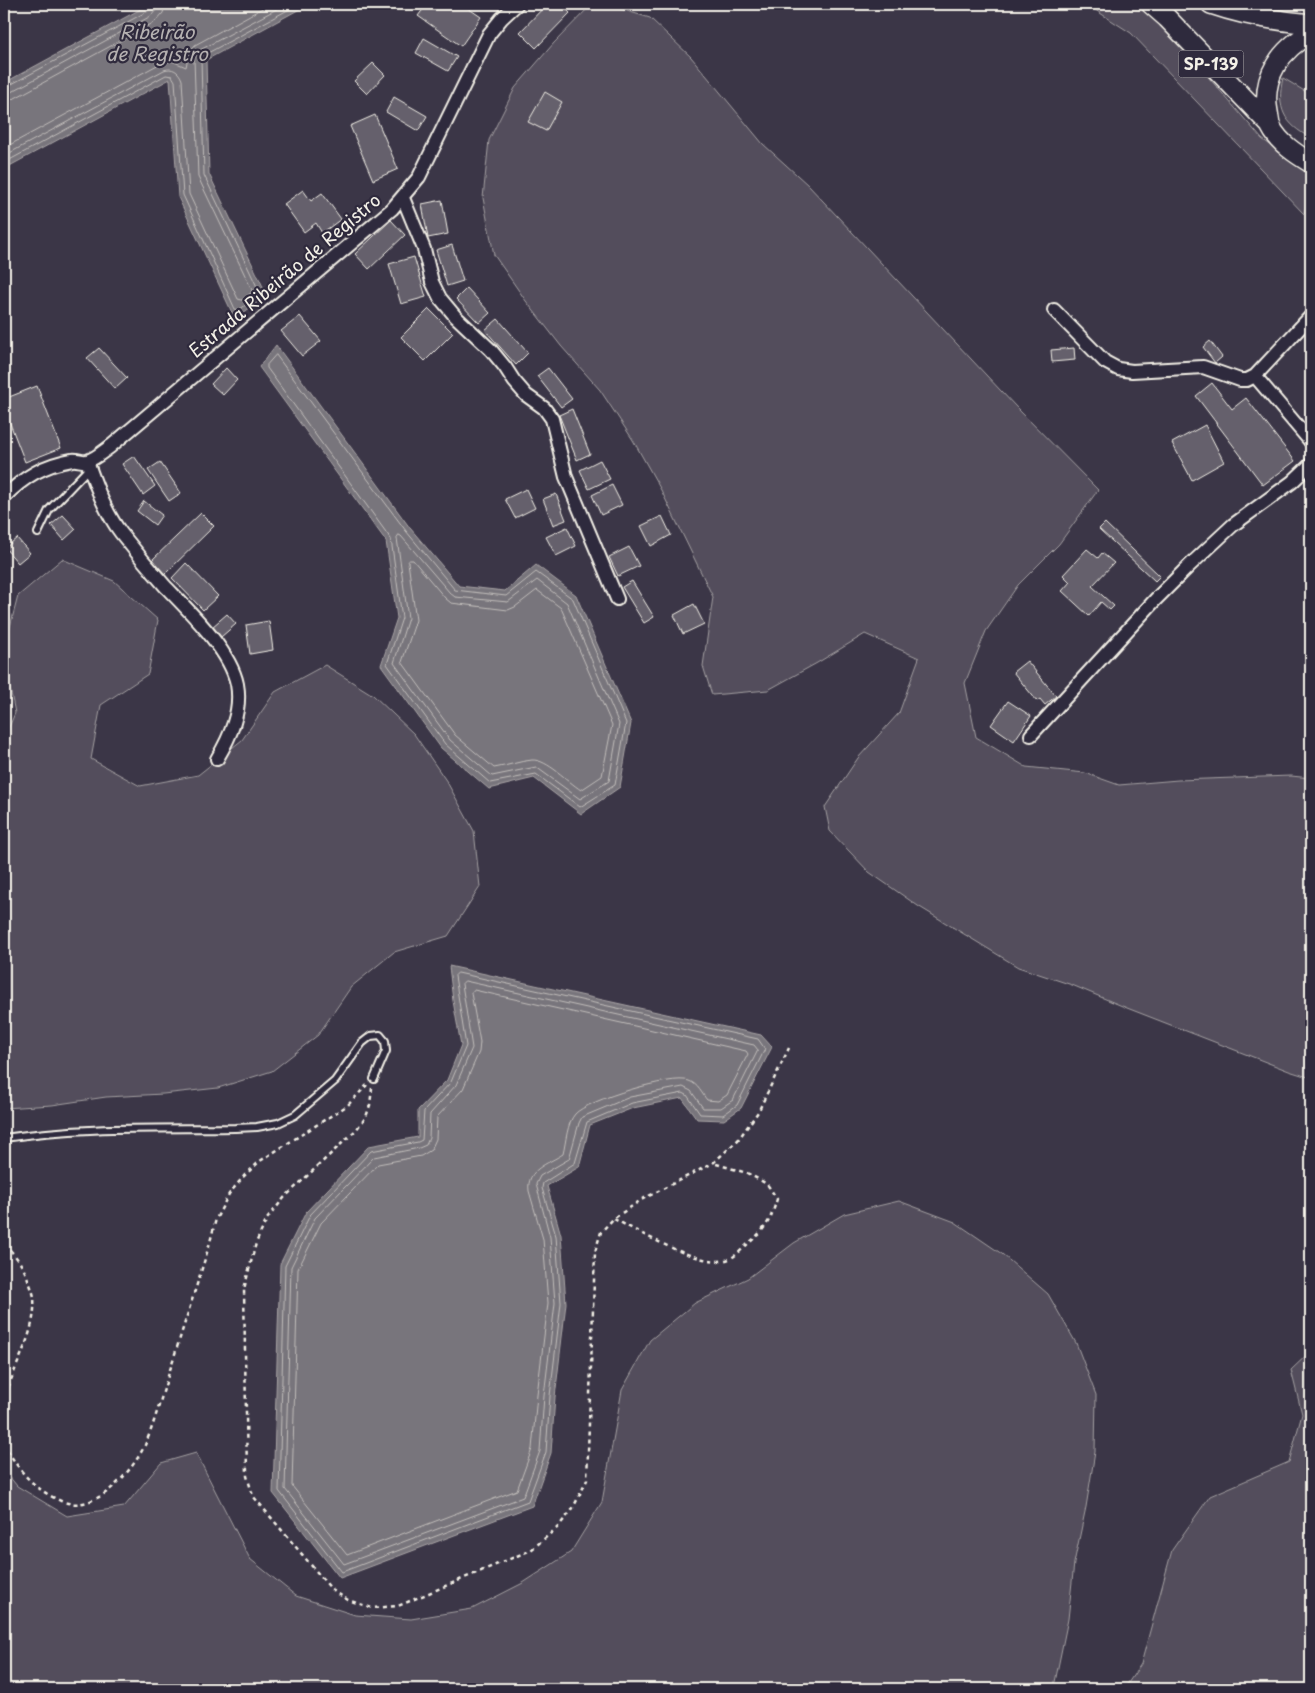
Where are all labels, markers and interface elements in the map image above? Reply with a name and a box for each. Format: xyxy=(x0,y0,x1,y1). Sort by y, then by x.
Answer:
water label: Ribeirão de Registro xyxy=(106,17,209,67)
road number: SP-139 xyxy=(1178,51,1244,78)
street label: Estrada Ribeirão de Registro xyxy=(182,186,386,363)

